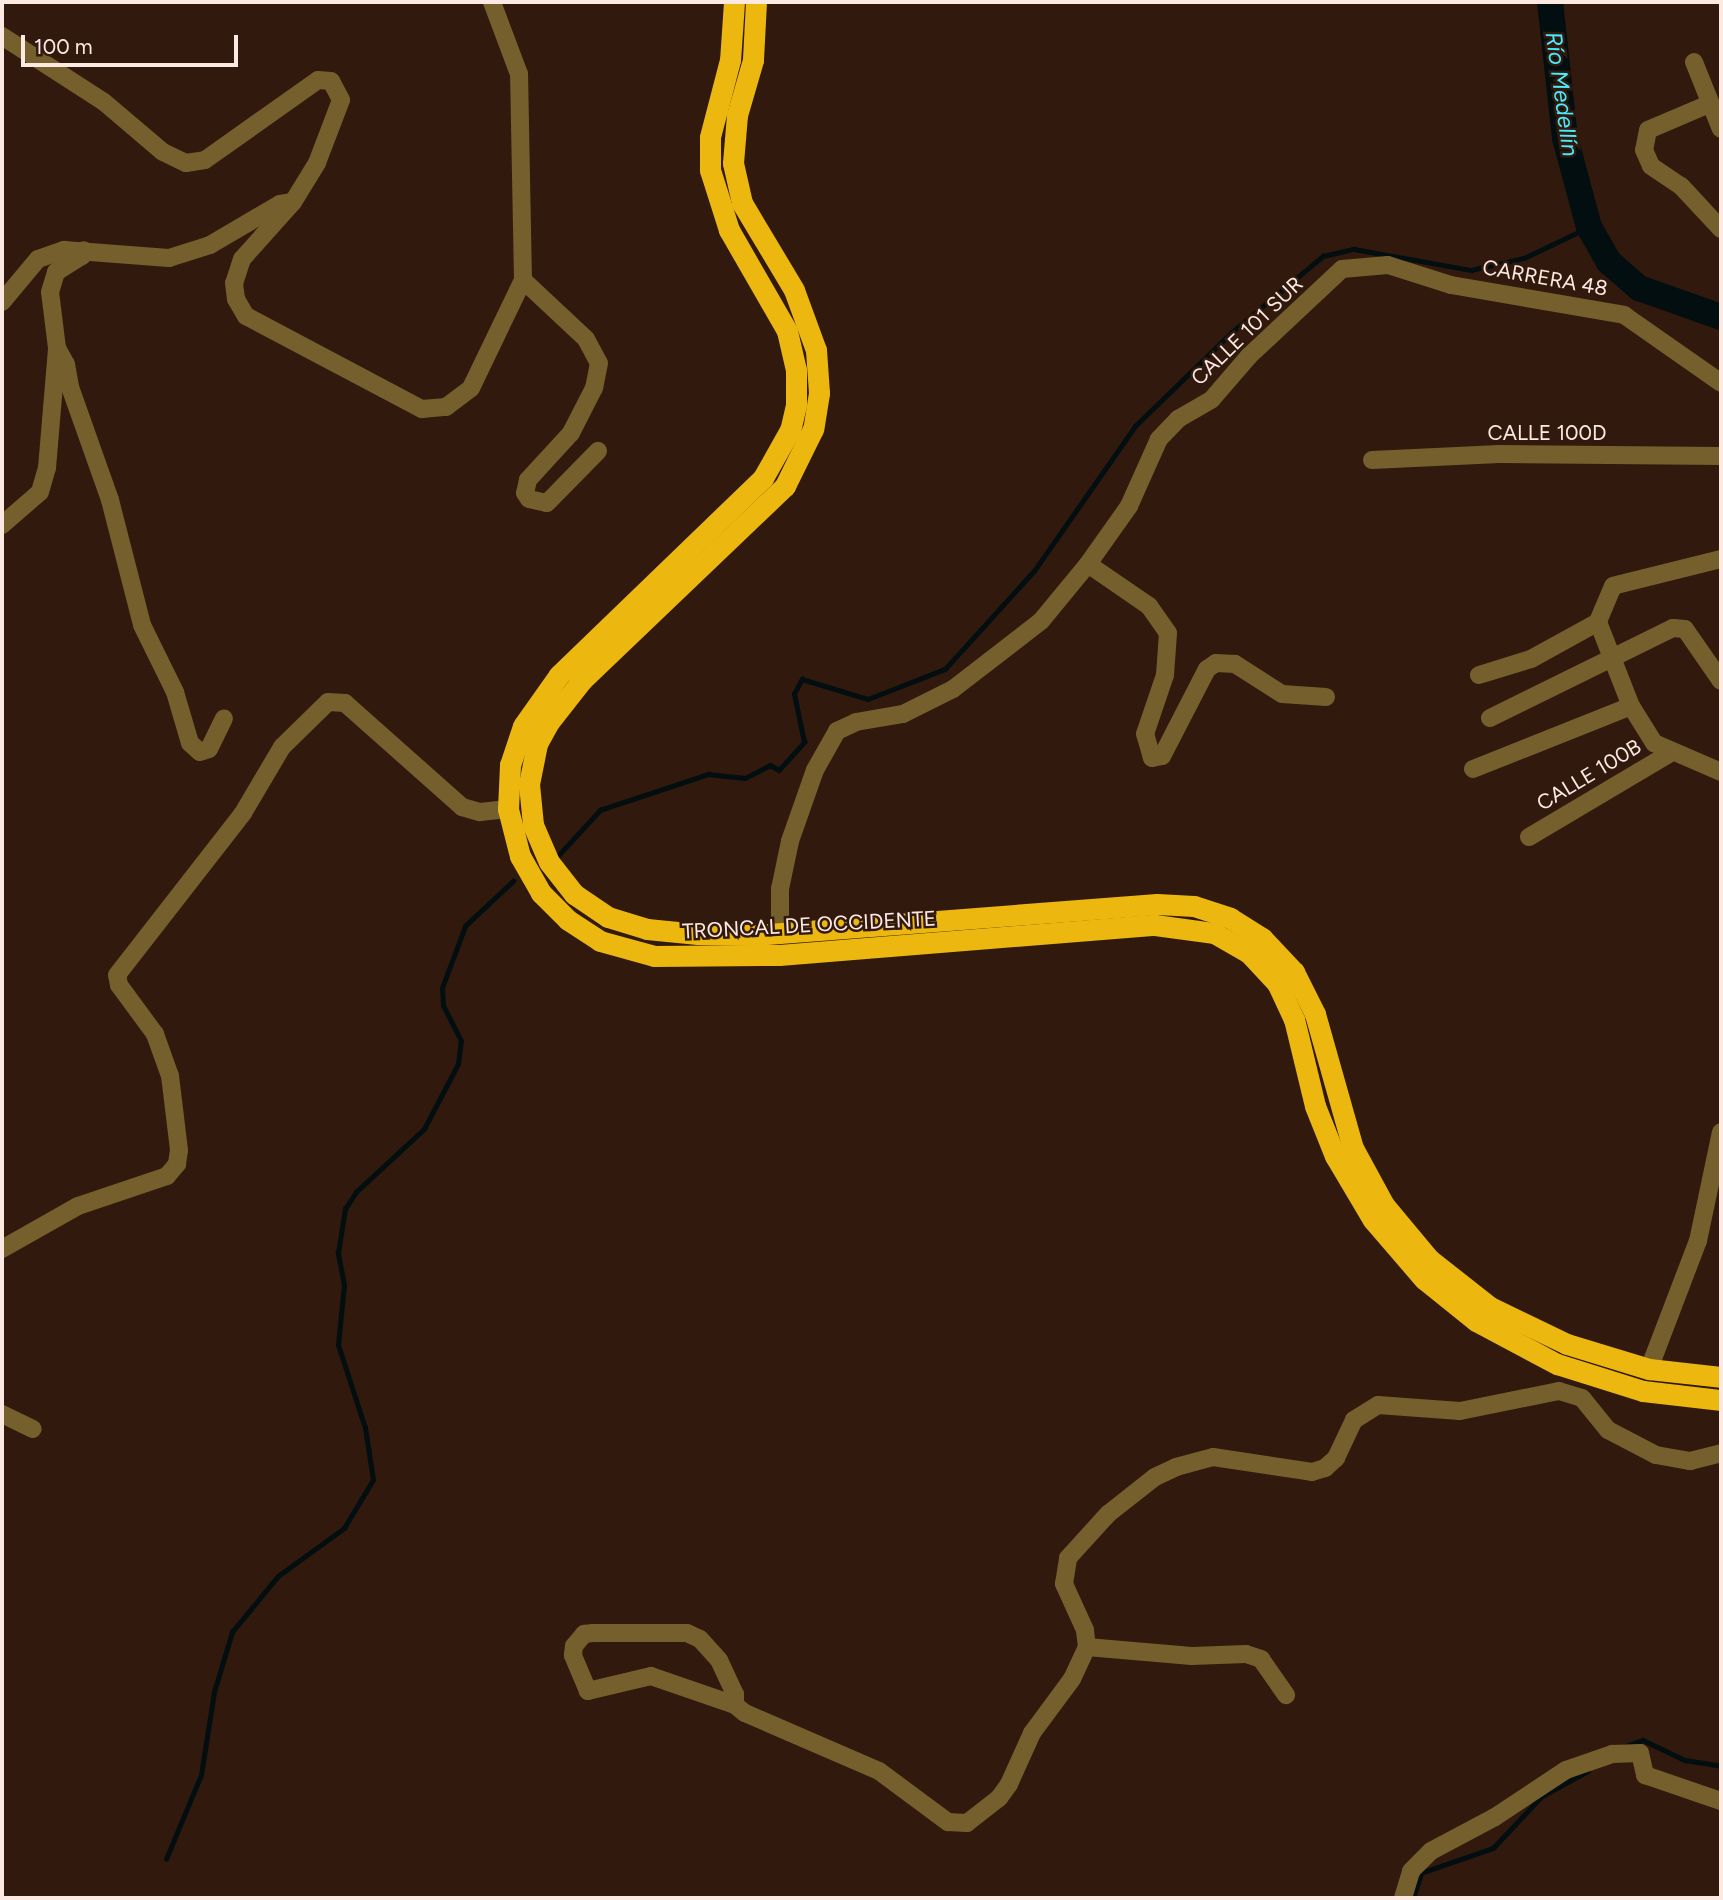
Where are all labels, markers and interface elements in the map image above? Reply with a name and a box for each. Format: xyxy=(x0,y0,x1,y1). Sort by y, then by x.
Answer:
scale bar xyxy=(24,21,242,65)
water label: Río Medellín xyxy=(1540,30,1584,158)
text: 100 m xyxy=(34,34,93,59)
street label: CARRERA 48 xyxy=(1480,255,1610,301)
street label: CALLE 101 SUR xyxy=(1186,271,1308,391)
street label: CALLE 100D xyxy=(1488,420,1606,446)
street label: CALLE 100B xyxy=(1532,734,1646,816)
street label: TRONCAL DE OCCIDENTE xyxy=(681,906,937,944)

